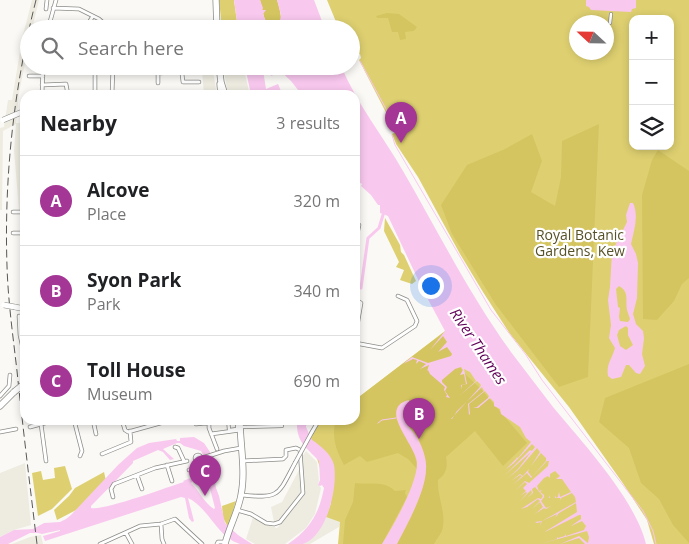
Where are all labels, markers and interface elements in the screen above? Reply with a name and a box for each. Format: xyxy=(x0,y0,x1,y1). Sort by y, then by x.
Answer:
north arrow xyxy=(569,15,614,60)
map controls xyxy=(629,15,674,150)
button: + xyxy=(629,15,674,60)
search box xyxy=(20,20,360,75)
icon: search xyxy=(38,34,66,62)
text: Search here xyxy=(78,35,184,61)
button: − xyxy=(629,60,674,105)
pin: A xyxy=(385,102,417,143)
button: layers xyxy=(629,105,674,150)
text: Nearby xyxy=(40,109,117,137)
text: 3 results xyxy=(276,112,340,134)
text: Alcove xyxy=(87,177,149,203)
text: A xyxy=(50,190,62,212)
text: 320 m xyxy=(294,190,340,212)
text: Place xyxy=(87,203,126,225)
park label: Royal Botanic Gardens, Kew xyxy=(535,225,625,260)
text: Syon Park xyxy=(87,267,181,293)
your location xyxy=(418,273,444,299)
text: B xyxy=(51,280,61,302)
text: 340 m xyxy=(294,280,340,302)
text: Park xyxy=(87,293,120,315)
water label: River Thames xyxy=(446,304,512,389)
text: Toll House xyxy=(87,357,186,383)
text: C xyxy=(51,370,61,392)
text: 690 m xyxy=(294,370,340,392)
text: Museum xyxy=(87,383,152,405)
pin: B xyxy=(403,398,435,439)
pin: C xyxy=(189,455,221,496)

